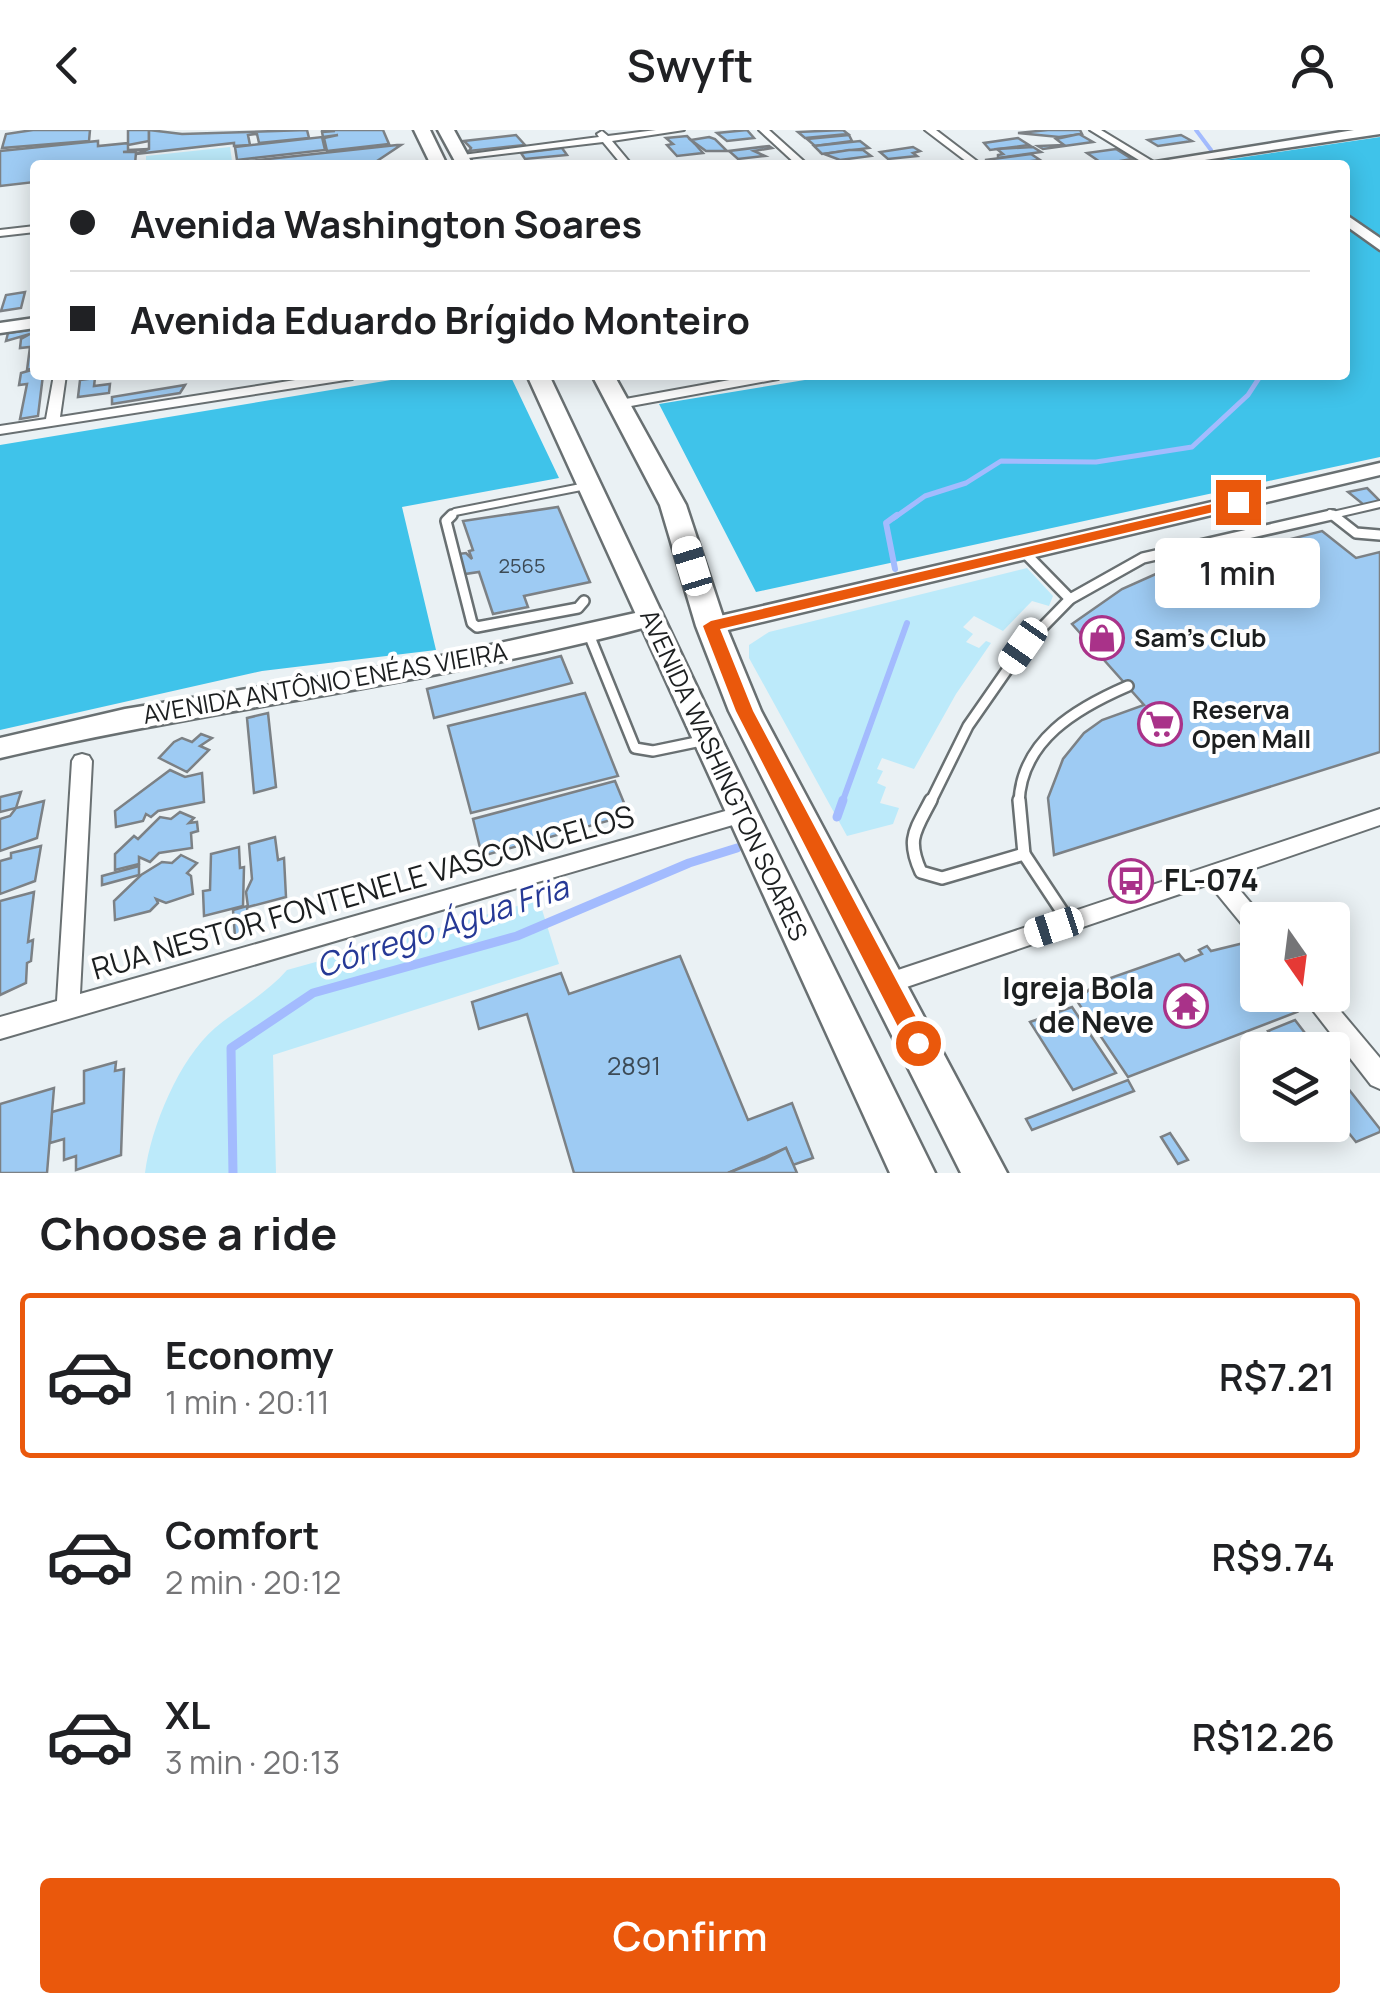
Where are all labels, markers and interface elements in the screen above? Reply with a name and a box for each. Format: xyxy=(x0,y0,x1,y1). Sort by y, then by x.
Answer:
text: Swyft xyxy=(627,34,753,96)
icon: back xyxy=(40,38,95,93)
icon: person xyxy=(1285,38,1340,93)
text: Avenida Washington Soares xyxy=(130,197,642,249)
text: Avenida Eduardo Brígido Monteiro xyxy=(130,293,750,345)
route end xyxy=(1216,480,1261,525)
car xyxy=(669,533,715,599)
callout: 1 min xyxy=(1156,537,1320,607)
text: 1 min xyxy=(1199,551,1276,595)
house number: 2565 xyxy=(499,552,545,579)
street label: AVENIDA WASHINGTON SOARES xyxy=(632,603,817,946)
car xyxy=(994,613,1052,679)
shop icon: Sam's Club xyxy=(1079,615,1125,661)
place label: Sam's Club xyxy=(1134,620,1266,655)
street label: AVENIDA ANTÔNIO ENÉAS VIEIRA xyxy=(140,633,510,732)
place label: Reserva Open Mall xyxy=(1192,692,1311,756)
supermarket icon: Reserva Open Mall xyxy=(1137,701,1183,747)
street label: RUA NESTOR FONTENELE VASCONCELOS xyxy=(87,794,639,989)
bus stop icon: FL-074 xyxy=(1108,858,1154,904)
place label: FL-074 xyxy=(1164,859,1259,900)
water label: Córrego Água Fria xyxy=(310,864,576,988)
north arrow xyxy=(1240,902,1350,1012)
map controls xyxy=(1240,902,1350,1142)
car xyxy=(1021,903,1087,951)
place label: Igreja Bola de Neve xyxy=(1002,967,1154,1042)
temple icon: Igreja Bola de Neve xyxy=(1163,983,1209,1029)
route start xyxy=(896,1021,941,1066)
button: layers xyxy=(1240,1032,1350,1142)
house number: 2891 xyxy=(607,1048,661,1083)
text: Choose a ride xyxy=(40,1202,337,1264)
text: Economy xyxy=(165,1328,334,1380)
icon: car xyxy=(45,1331,135,1421)
text: R$7.21 xyxy=(1219,1350,1335,1402)
text: 1 min · 20:11 xyxy=(165,1380,330,1424)
text: Comfort xyxy=(165,1508,319,1560)
icon: car xyxy=(45,1511,135,1601)
text: R$9.74 xyxy=(1212,1530,1335,1582)
text: 2 min · 20:12 xyxy=(165,1560,341,1604)
text: XL xyxy=(165,1688,210,1740)
icon: car xyxy=(45,1691,135,1781)
text: R$12.26 xyxy=(1192,1710,1335,1762)
text: 3 min · 20:13 xyxy=(165,1740,340,1784)
button: Confirm xyxy=(40,1878,1340,1993)

